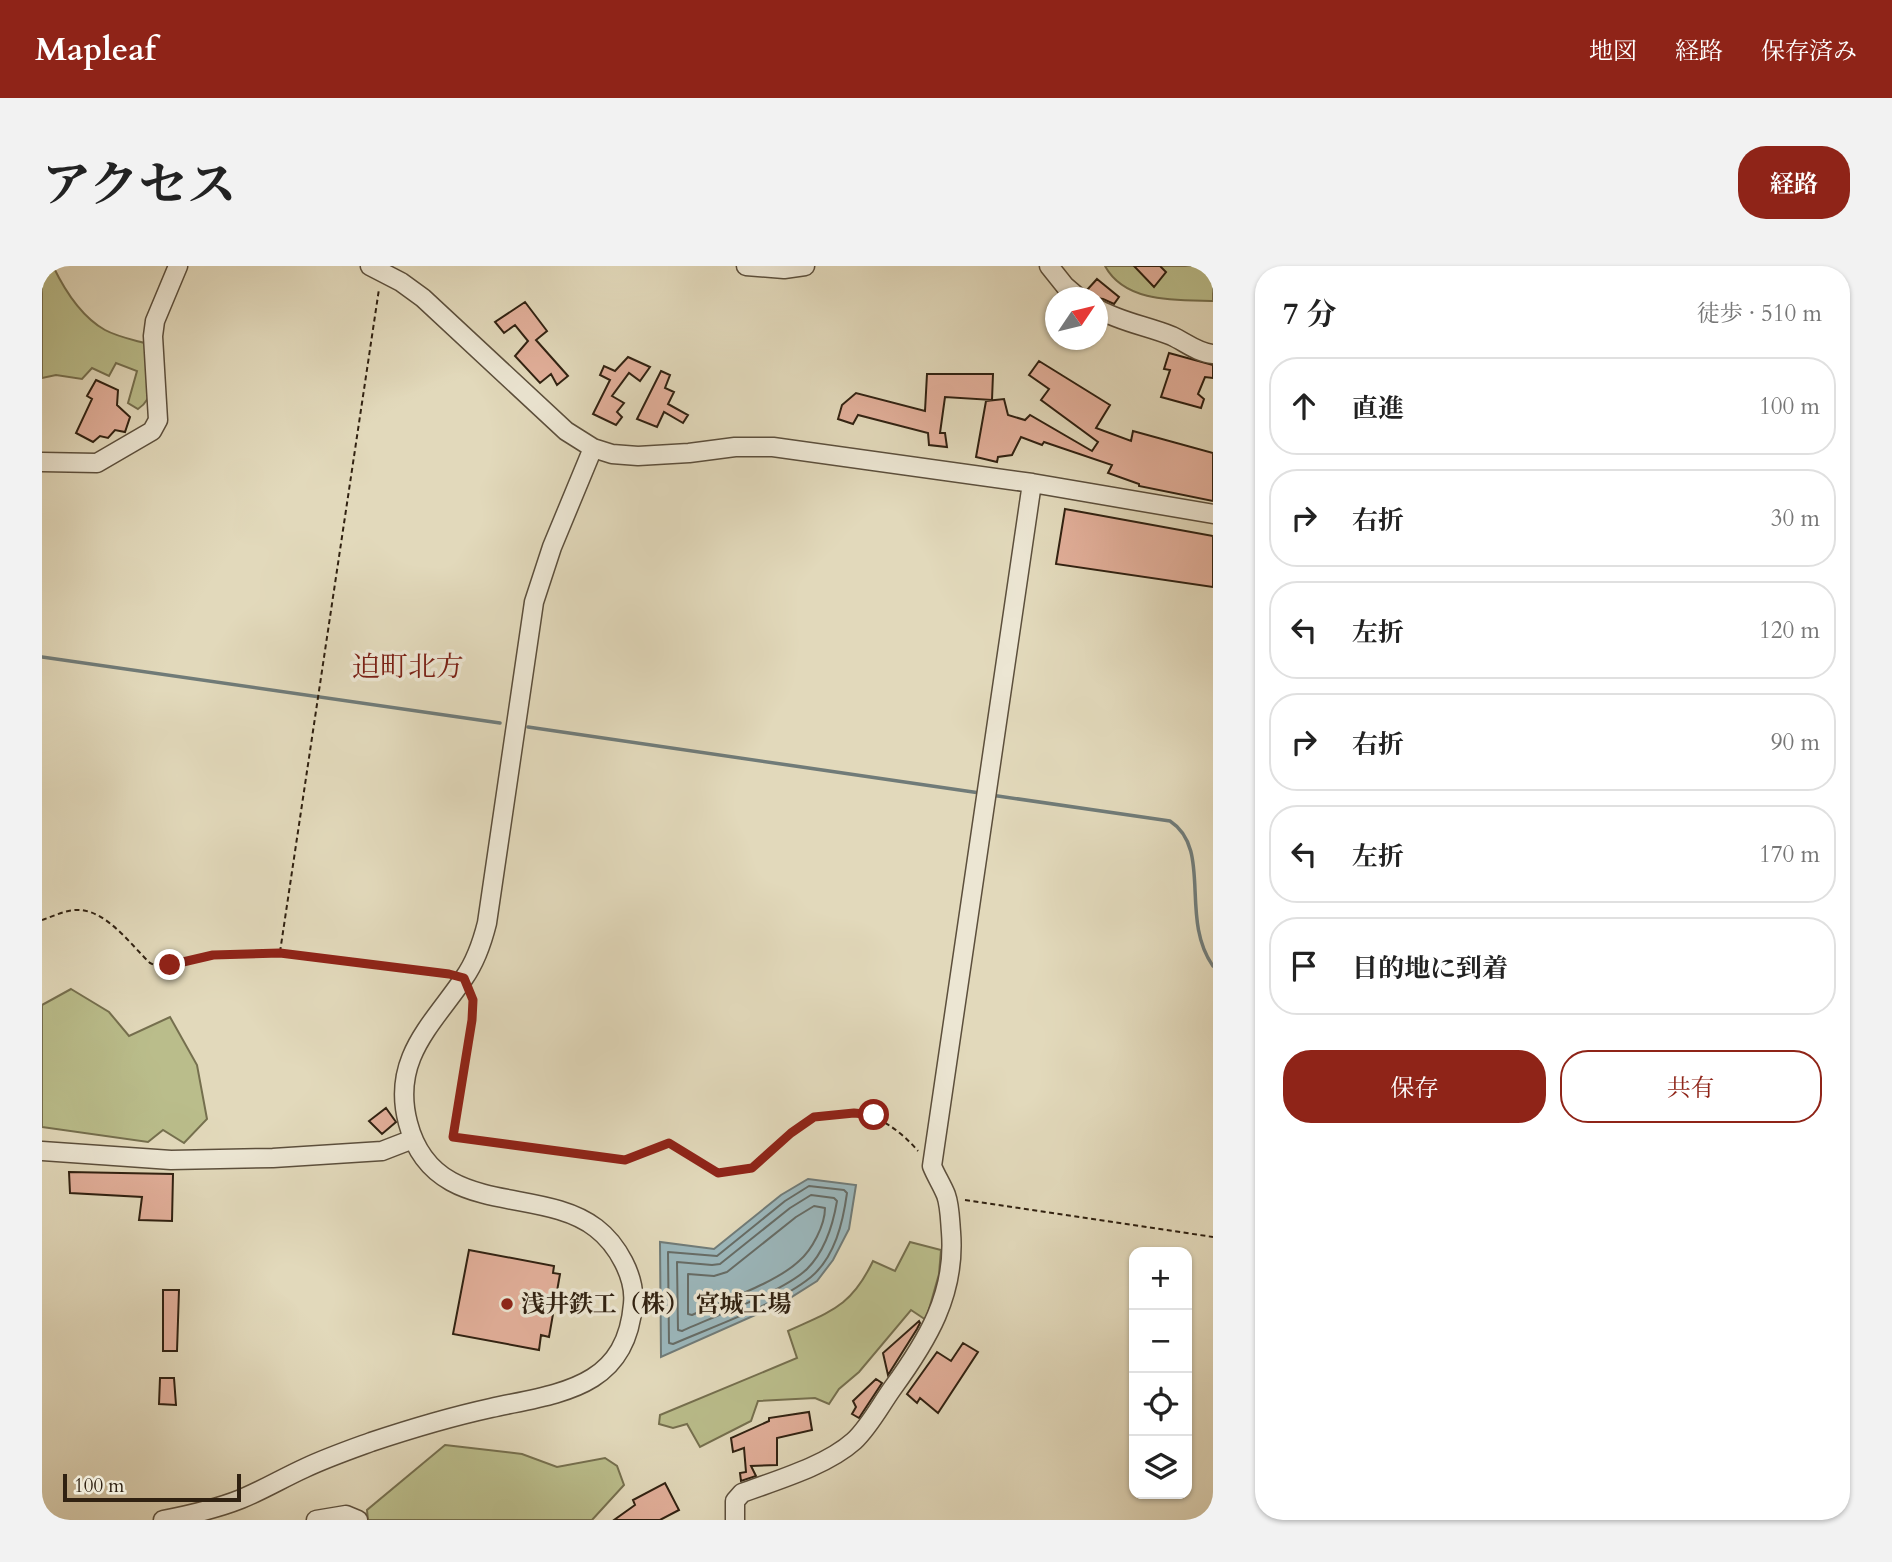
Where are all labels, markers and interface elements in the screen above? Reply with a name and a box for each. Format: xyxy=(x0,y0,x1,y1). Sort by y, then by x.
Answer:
text: Mapleaf xyxy=(35,27,156,72)
text: 地図 xyxy=(1589,35,1637,68)
text: 経路 xyxy=(1675,35,1723,68)
text: 保存済み xyxy=(1761,35,1857,68)
button: 経路 xyxy=(1738,146,1850,219)
text: アクセス xyxy=(42,152,237,219)
north arrow xyxy=(1045,287,1108,350)
text: 7 分 xyxy=(1283,294,1336,335)
text: 徒歩 · 510 m xyxy=(1697,298,1822,329)
icon: ahead xyxy=(1285,387,1323,425)
text: 直進 xyxy=(1352,391,1404,426)
text: 100 m xyxy=(1759,391,1820,422)
icon: right xyxy=(1285,499,1323,537)
text: 右折 xyxy=(1352,503,1404,538)
text: 30 m xyxy=(1771,503,1820,534)
icon: left xyxy=(1285,611,1323,649)
text: 左折 xyxy=(1352,615,1404,650)
text: 120 m xyxy=(1759,615,1820,646)
district label: 迫町北方 xyxy=(352,648,464,686)
icon: right xyxy=(1285,723,1323,761)
text: 右折 xyxy=(1352,727,1404,762)
text: 90 m xyxy=(1771,727,1820,758)
icon: left xyxy=(1285,835,1323,873)
text: 左折 xyxy=(1352,839,1404,874)
text: 170 m xyxy=(1759,839,1820,870)
icon: arrive xyxy=(1285,947,1323,985)
route end xyxy=(154,949,185,980)
text: 目的地に到着 xyxy=(1352,951,1508,986)
button: 保存 xyxy=(1283,1050,1546,1123)
button: 共有 xyxy=(1560,1050,1822,1123)
route start xyxy=(858,1099,889,1130)
map controls xyxy=(1129,1247,1192,1499)
button: + xyxy=(1129,1247,1192,1310)
place label: 浅井鉄工（株） 宮城工場 xyxy=(521,1288,791,1321)
marker: 浅井鉄工（株） 宮城工場 xyxy=(499,1296,515,1312)
button: − xyxy=(1129,1310,1192,1373)
button: locate xyxy=(1129,1373,1192,1436)
button: layers xyxy=(1129,1436,1192,1499)
scale bar xyxy=(63,1471,242,1503)
text: 100 m xyxy=(74,1473,124,1499)

